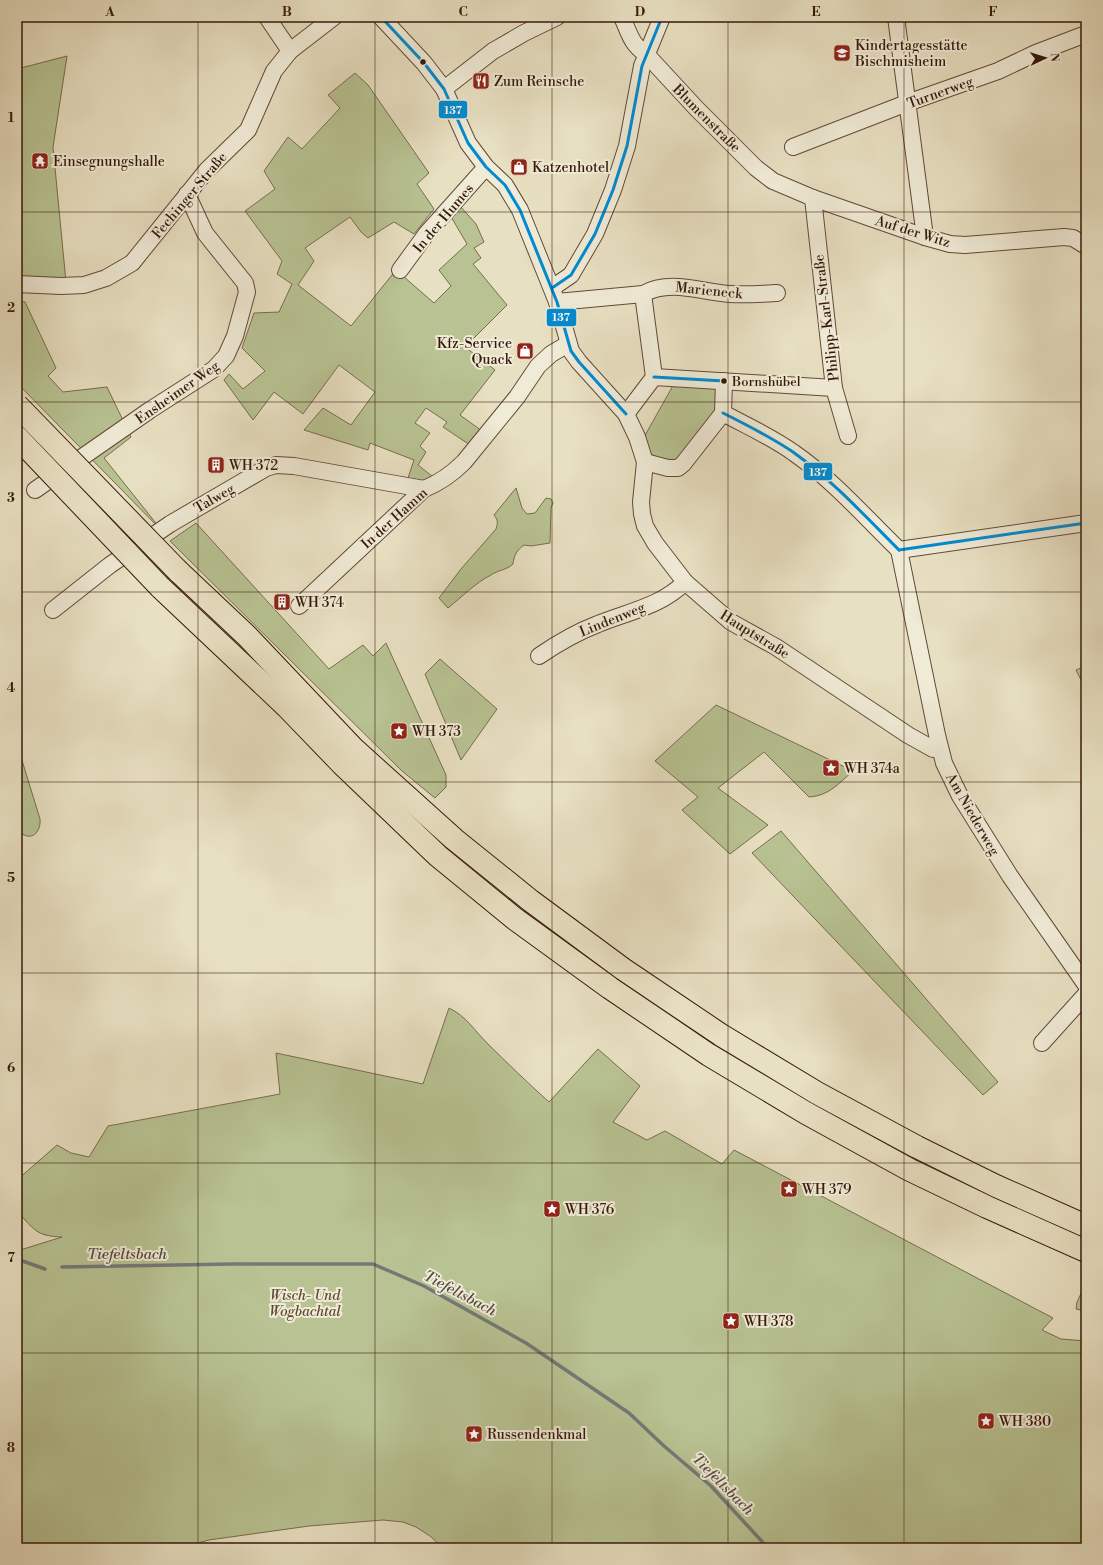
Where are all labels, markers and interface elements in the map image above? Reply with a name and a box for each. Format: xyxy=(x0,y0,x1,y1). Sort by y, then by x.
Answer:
text: A xyxy=(104,4,115,20)
text: B xyxy=(282,4,292,20)
text: C xyxy=(458,4,468,20)
text: D xyxy=(635,4,645,20)
text: E xyxy=(811,4,821,20)
text: F xyxy=(988,4,998,20)
place label: Kindertagesstätte Bischmisheim xyxy=(854,37,968,71)
north arrow xyxy=(1025,38,1065,78)
school or university icon: Kindertagesstätte Bischmisheim xyxy=(832,43,852,63)
text: N xyxy=(1047,53,1061,62)
unlabelled marker xyxy=(418,57,428,67)
restaurant icon: Zum Reinsche xyxy=(471,71,491,91)
street label: Turnerweg xyxy=(905,72,976,113)
place label: Zum Reinsche xyxy=(494,73,584,91)
street label: Blumenstraße xyxy=(668,80,744,156)
line badge: 137 xyxy=(438,100,468,119)
text: 137 xyxy=(444,104,463,118)
text: 1 xyxy=(8,110,15,126)
street label: Fechinger Straße xyxy=(148,149,231,243)
temple icon: Einsegnungshalle xyxy=(30,151,50,171)
place label: Einsegnungshalle xyxy=(53,153,165,171)
shop icon: Katzenhotel xyxy=(509,157,529,177)
place label: Katzenhotel xyxy=(532,159,609,177)
street label: In der Humes xyxy=(410,180,478,257)
street label: Auf der Witz xyxy=(872,212,953,252)
street label: Philipp-Karl-Straße xyxy=(810,253,844,382)
street label: Marieneck xyxy=(674,279,744,304)
text: 2 xyxy=(7,300,15,316)
line badge: 137 xyxy=(546,308,577,327)
text: 137 xyxy=(552,311,571,325)
place label: Kfz-Service Quack xyxy=(437,335,513,369)
shop icon: Kfz-Service Quack xyxy=(515,341,535,361)
street label: Ensheimer Weg xyxy=(132,357,224,428)
place label: Bornshübel xyxy=(731,374,801,390)
marker: Bornshübel xyxy=(719,376,729,386)
building icon: WH 372 xyxy=(206,455,226,475)
place label: WH 372 xyxy=(228,457,278,475)
line badge: 137 xyxy=(803,462,833,481)
text: 137 xyxy=(809,466,828,480)
street label: Talweg xyxy=(191,480,239,518)
street label: In der Hamm xyxy=(358,484,432,553)
text: 3 xyxy=(7,490,15,506)
building icon: WH 374 xyxy=(272,592,292,612)
place label: WH 374 xyxy=(294,594,344,612)
street label: Lindenweg xyxy=(577,598,649,641)
street label: Hauptstraße xyxy=(716,606,793,663)
text: 4 xyxy=(7,680,16,696)
place icon: WH 373 xyxy=(389,721,409,741)
place label: WH 373 xyxy=(411,723,461,741)
place icon: WH 374a xyxy=(821,758,841,778)
place label: WH 374a xyxy=(843,760,901,778)
street label: Am Niederweg xyxy=(941,769,1003,860)
text: 5 xyxy=(7,870,15,886)
text: 6 xyxy=(7,1060,15,1076)
place icon: WH 379 xyxy=(779,1179,799,1199)
place label: WH 379 xyxy=(801,1181,852,1199)
place icon: WH 376 xyxy=(542,1199,562,1219)
place label: WH 376 xyxy=(564,1201,615,1219)
water label: Tiefeltsbach xyxy=(87,1245,168,1264)
text: 7 xyxy=(7,1250,15,1266)
water label: Tiefeltsbach xyxy=(420,1266,500,1321)
park label: Wisch- Und Wogbachtal xyxy=(269,1287,341,1321)
place icon: WH 378 xyxy=(721,1311,741,1331)
place label: WH 378 xyxy=(743,1313,794,1331)
place icon: WH 380 xyxy=(976,1411,996,1431)
place label: WH 380 xyxy=(998,1413,1051,1431)
place icon: Russendenkmal xyxy=(464,1424,484,1444)
place label: Russendenkmal xyxy=(487,1426,587,1444)
text: 8 xyxy=(7,1440,15,1456)
water label: Tiefeltsbach xyxy=(688,1449,758,1520)

